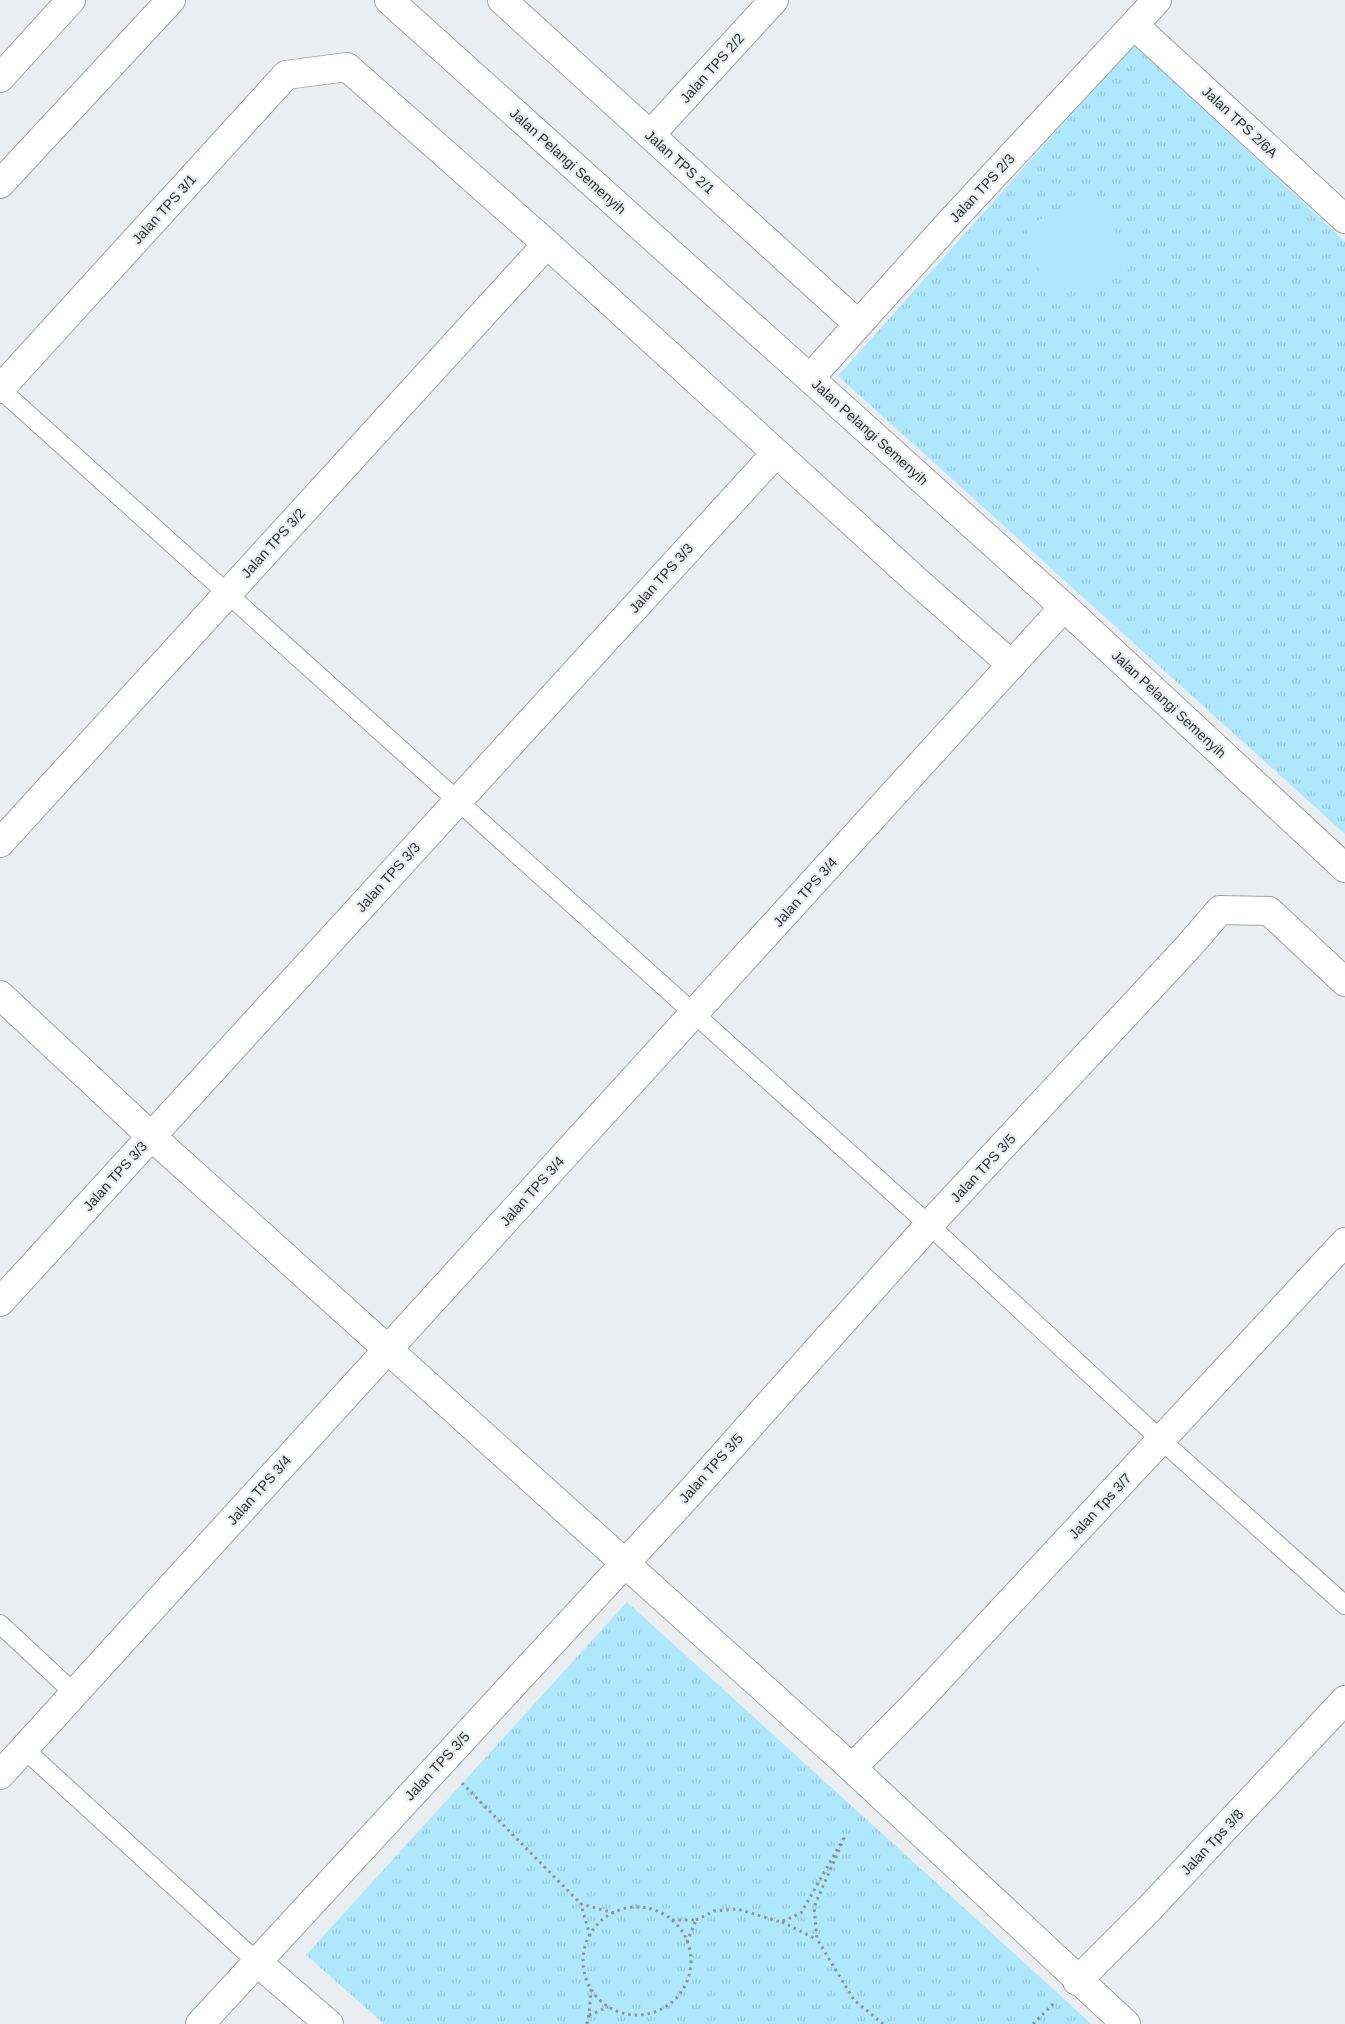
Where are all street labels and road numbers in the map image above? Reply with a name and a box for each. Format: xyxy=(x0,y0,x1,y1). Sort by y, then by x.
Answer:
street label: Jalan TPS 2/2 xyxy=(677,30,747,106)
street label: Jalan TPS 2/6A xyxy=(1199,83,1281,161)
street label: Jalan Pelangi Semenyih xyxy=(507,105,629,217)
street label: Jalan TPS 2/1 xyxy=(642,127,718,197)
street label: Jalan TPS 2/3 xyxy=(946,150,1018,226)
street label: Jalan TPS 3/1 xyxy=(129,171,199,247)
street label: Jalan Pelangi Semenyih xyxy=(809,376,931,488)
street label: Jalan TPS 3/2 xyxy=(238,505,308,581)
street label: Jalan TPS 3/3 xyxy=(626,540,696,616)
street label: Jalan Pelangi Semenyih xyxy=(1109,647,1229,761)
street label: Jalan TPS 3/3 xyxy=(353,839,423,915)
street label: Jalan TPS 3/4 xyxy=(770,854,840,930)
street label: Jalan TPS 3/5 xyxy=(947,1130,1019,1206)
street label: Jalan TPS 3/3 xyxy=(80,1138,150,1214)
street label: Jalan TPS 3/4 xyxy=(497,1153,567,1229)
street label: Jalan TPS 3/5 xyxy=(676,1430,746,1506)
street label: Jalan TPS 3/4 xyxy=(224,1452,294,1528)
street label: Jalan Tps 3/7 xyxy=(1066,1470,1135,1542)
street label: Jalan TPS 3/5 xyxy=(401,1728,473,1804)
street label: Jalan Tps 3/8 xyxy=(1178,1806,1247,1878)

